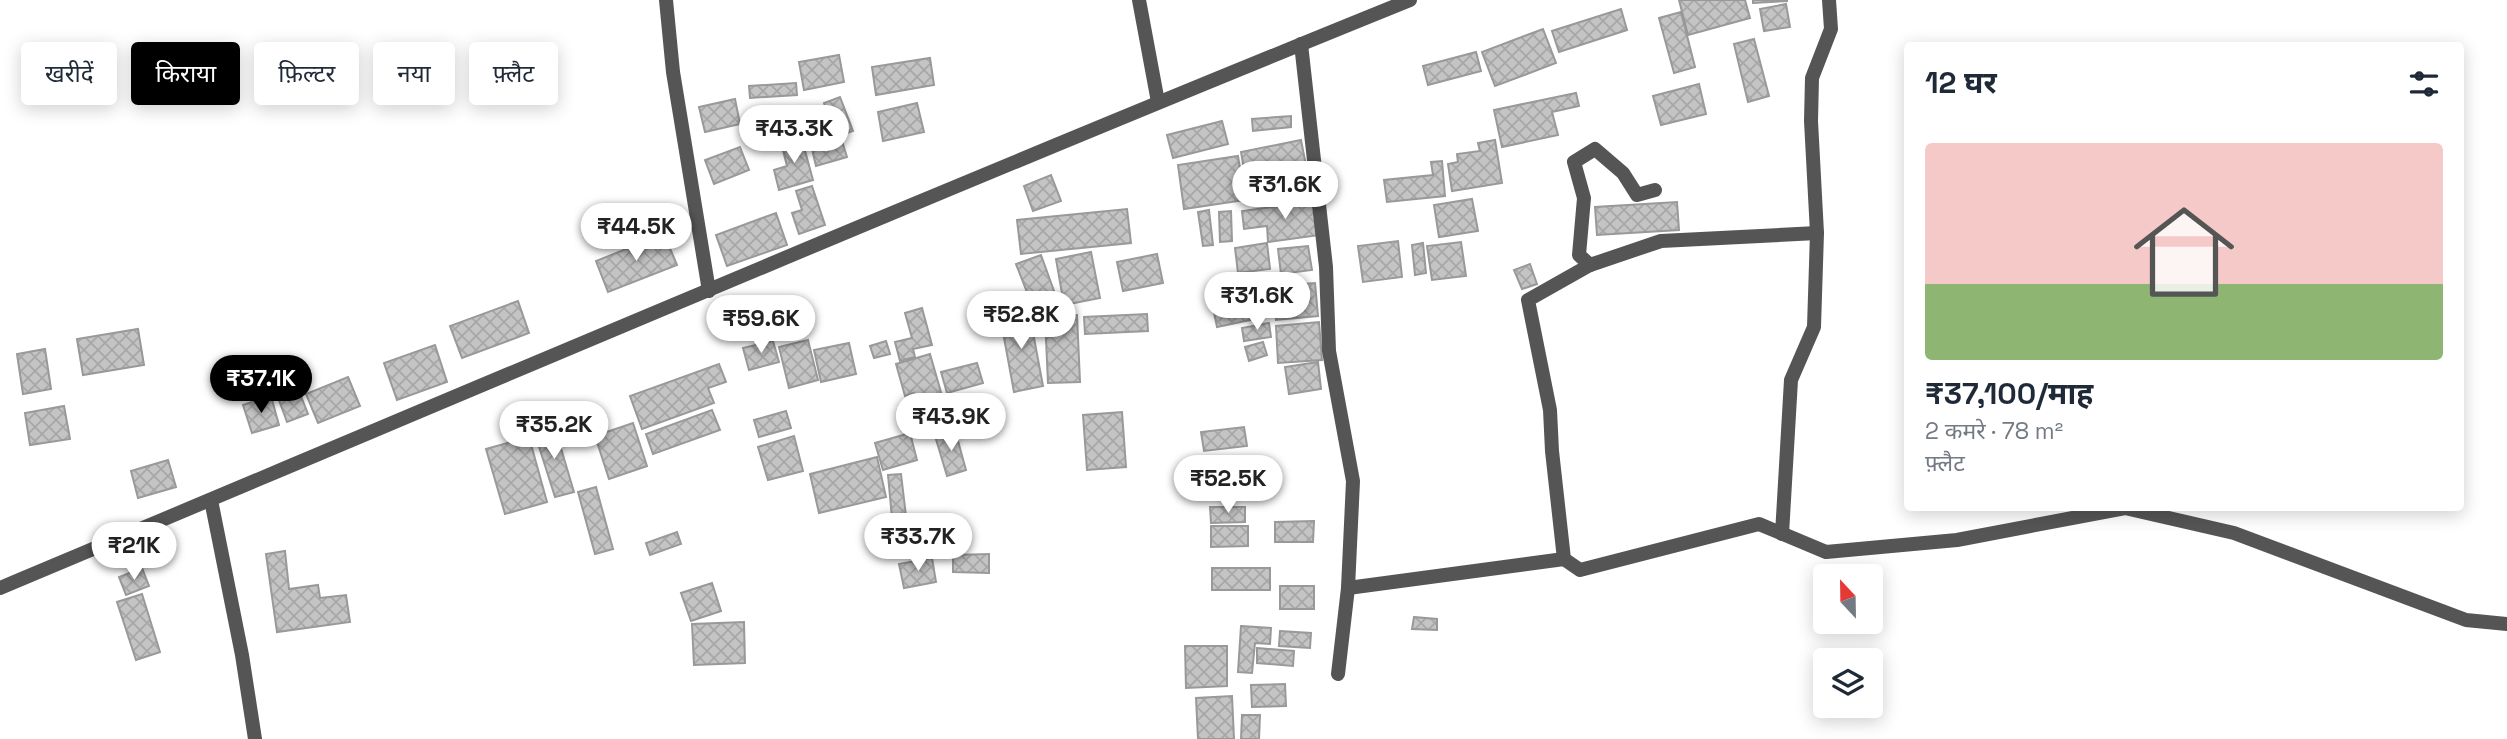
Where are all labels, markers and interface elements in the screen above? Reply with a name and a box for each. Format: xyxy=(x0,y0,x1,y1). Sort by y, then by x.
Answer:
chip: खरीदें xyxy=(21,42,117,105)
chip: किराया xyxy=(131,42,240,105)
chip: फ़िल्टर xyxy=(254,42,359,105)
chip: नया xyxy=(373,42,455,105)
chip: फ़्लैट xyxy=(469,42,558,105)
text: 12 घर xyxy=(1925,63,1997,102)
icon: filters xyxy=(2405,65,2443,103)
pin: ₹43.3K xyxy=(737,106,851,165)
text: ₹43.3K xyxy=(755,113,833,143)
pin: ₹31.6K xyxy=(1228,162,1342,221)
text: ₹31.6K xyxy=(1248,169,1322,199)
icon: home xyxy=(2121,189,2247,315)
pin: ₹44.5K xyxy=(579,204,693,263)
text: ₹44.5K xyxy=(597,211,675,241)
pin: ₹31.6K xyxy=(1200,272,1314,332)
text: ₹31.6K xyxy=(1220,280,1294,310)
pin: ₹52.8K xyxy=(964,292,1078,351)
pin: ₹59.6K xyxy=(704,296,818,355)
text: ₹52.8K xyxy=(983,299,1059,329)
text: ₹59.6K xyxy=(722,303,800,333)
pin: ₹37.1K xyxy=(204,356,318,415)
text: ₹37.1K xyxy=(226,363,296,393)
text: ₹37,100/माह xyxy=(1925,374,2093,413)
pin: ₹43.9K xyxy=(894,393,1008,453)
text: ₹43.9K xyxy=(912,401,990,431)
pin: ₹35.2K xyxy=(497,402,611,461)
text: ₹35.2K xyxy=(515,409,593,439)
text: 2 कमरे · 78 m² xyxy=(1925,416,2063,446)
text: फ़्लैट xyxy=(1925,448,1965,478)
pin: ₹52.5K xyxy=(1171,456,1285,515)
text: ₹52.5K xyxy=(1190,463,1266,493)
pin: ₹33.7K xyxy=(861,514,975,573)
text: ₹33.7K xyxy=(880,521,956,551)
pin: ₹21K xyxy=(93,522,175,582)
text: ₹21K xyxy=(108,530,160,560)
north arrow xyxy=(1813,564,1883,634)
map controls xyxy=(1813,564,1883,718)
button: layers xyxy=(1813,648,1883,718)

